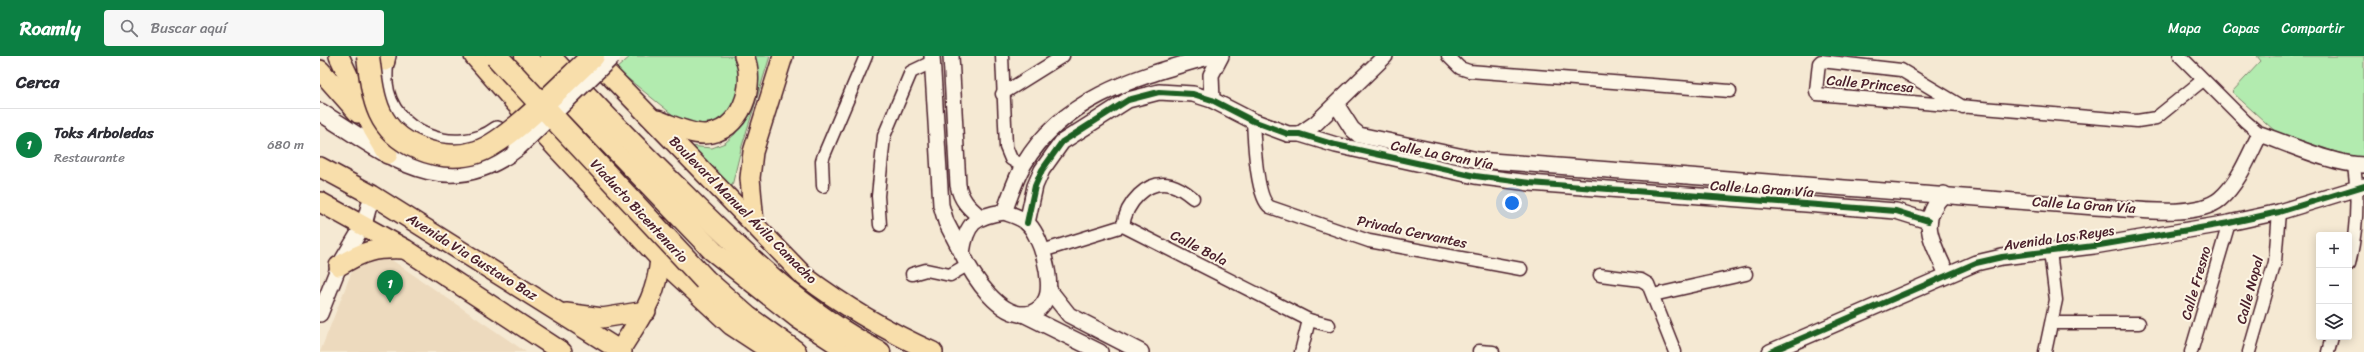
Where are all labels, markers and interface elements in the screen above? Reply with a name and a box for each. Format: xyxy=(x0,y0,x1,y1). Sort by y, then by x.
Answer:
search box xyxy=(104,10,384,46)
text: Roamly xyxy=(20,12,80,45)
text: Buscar aquí xyxy=(150,15,227,41)
text: Mapa xyxy=(2168,16,2201,41)
text: Capas xyxy=(2223,16,2260,41)
text: Compartir xyxy=(2282,16,2344,41)
icon: search xyxy=(118,17,140,39)
text: Cerca xyxy=(16,67,59,97)
street label: Calle Princesa xyxy=(1826,68,1915,100)
text: Toks Arboledas xyxy=(54,120,154,146)
street label: Boulevard Manuel Ávila Camacho xyxy=(663,130,823,290)
text: 1 xyxy=(26,133,32,156)
text: 680 m xyxy=(267,133,304,156)
street label: Calle La Gran Vía xyxy=(1389,133,1496,177)
text: Restaurante xyxy=(54,146,125,169)
street label: Viaducto Bicentenario xyxy=(584,153,694,269)
street label: Calle La Gran Vía xyxy=(1709,173,1816,205)
street label: Calle La Gran Vía xyxy=(2031,189,2138,221)
your location xyxy=(1502,193,1522,213)
street label: Avenida Via Gustavo Baz xyxy=(401,206,543,308)
street label: Privada Cervantes xyxy=(1355,208,1470,256)
street label: Avenida Los Reyes xyxy=(2001,218,2116,258)
street label: Calle Bola xyxy=(1166,223,1232,273)
map controls xyxy=(2316,232,2352,340)
button: + xyxy=(2316,232,2352,268)
street label: Calle Fresno xyxy=(2174,243,2218,323)
street label: Calle Nopal xyxy=(2229,252,2271,327)
button: − xyxy=(2316,268,2352,304)
pin: 1 xyxy=(377,270,403,303)
button: layers xyxy=(2316,304,2352,340)

